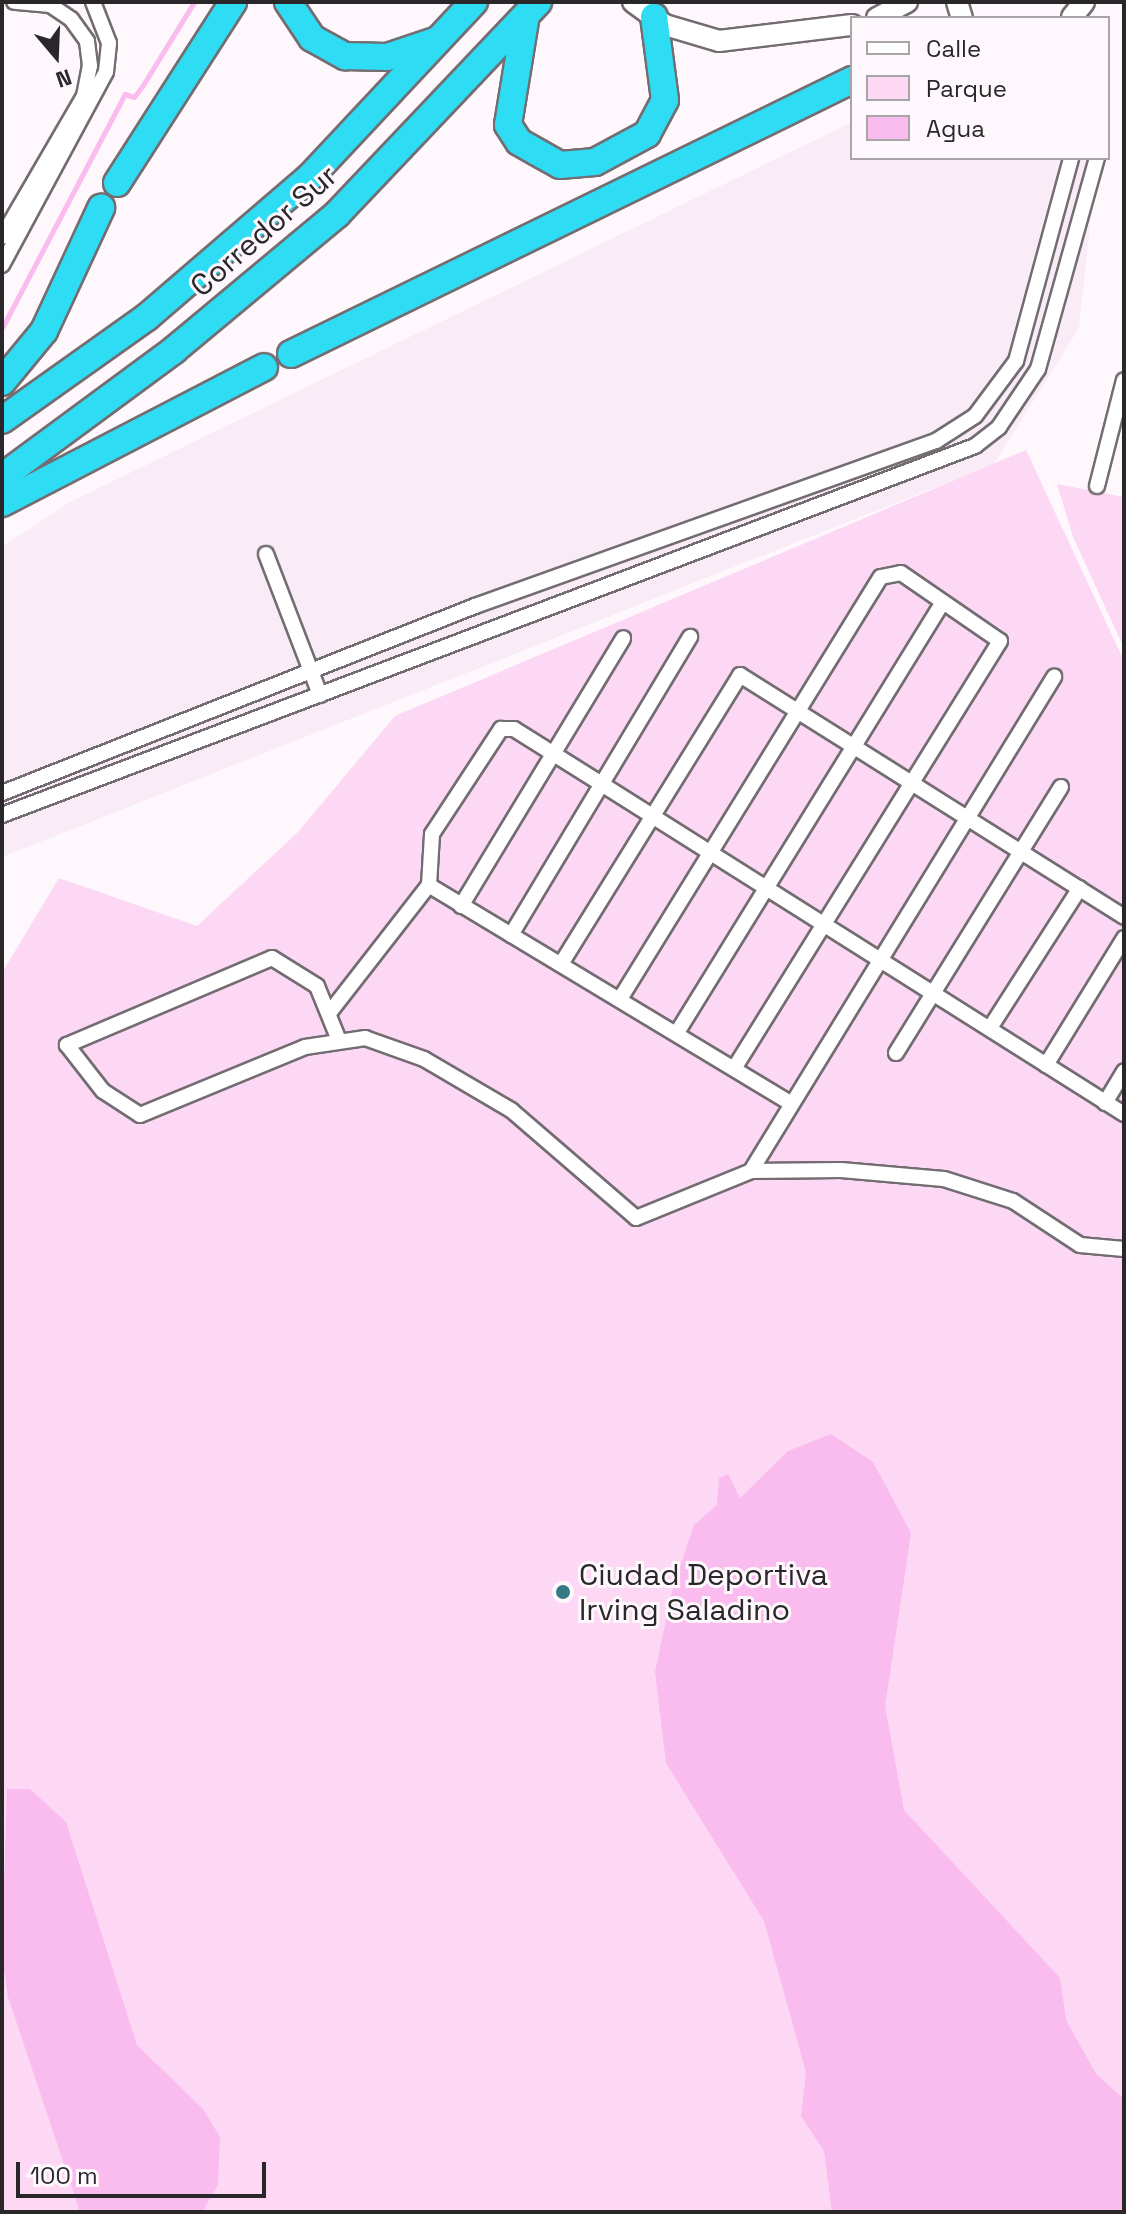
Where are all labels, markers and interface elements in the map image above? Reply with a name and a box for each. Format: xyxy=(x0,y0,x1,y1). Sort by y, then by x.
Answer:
north arrow xyxy=(16,16,96,96)
legend xyxy=(850,16,1110,160)
text: Calle xyxy=(926,33,981,64)
text: N xyxy=(52,63,75,94)
text: Parque xyxy=(926,73,1007,104)
text: Agua xyxy=(926,113,985,144)
street label: Corredor Sur xyxy=(183,158,345,304)
place label: Ciudad Deportiva Irving Saladino xyxy=(579,1557,828,1628)
marker: Ciudad Deportiva Irving Saladino xyxy=(554,1583,572,1601)
scale bar xyxy=(20,2146,270,2196)
text: 100 m xyxy=(30,2160,98,2191)

